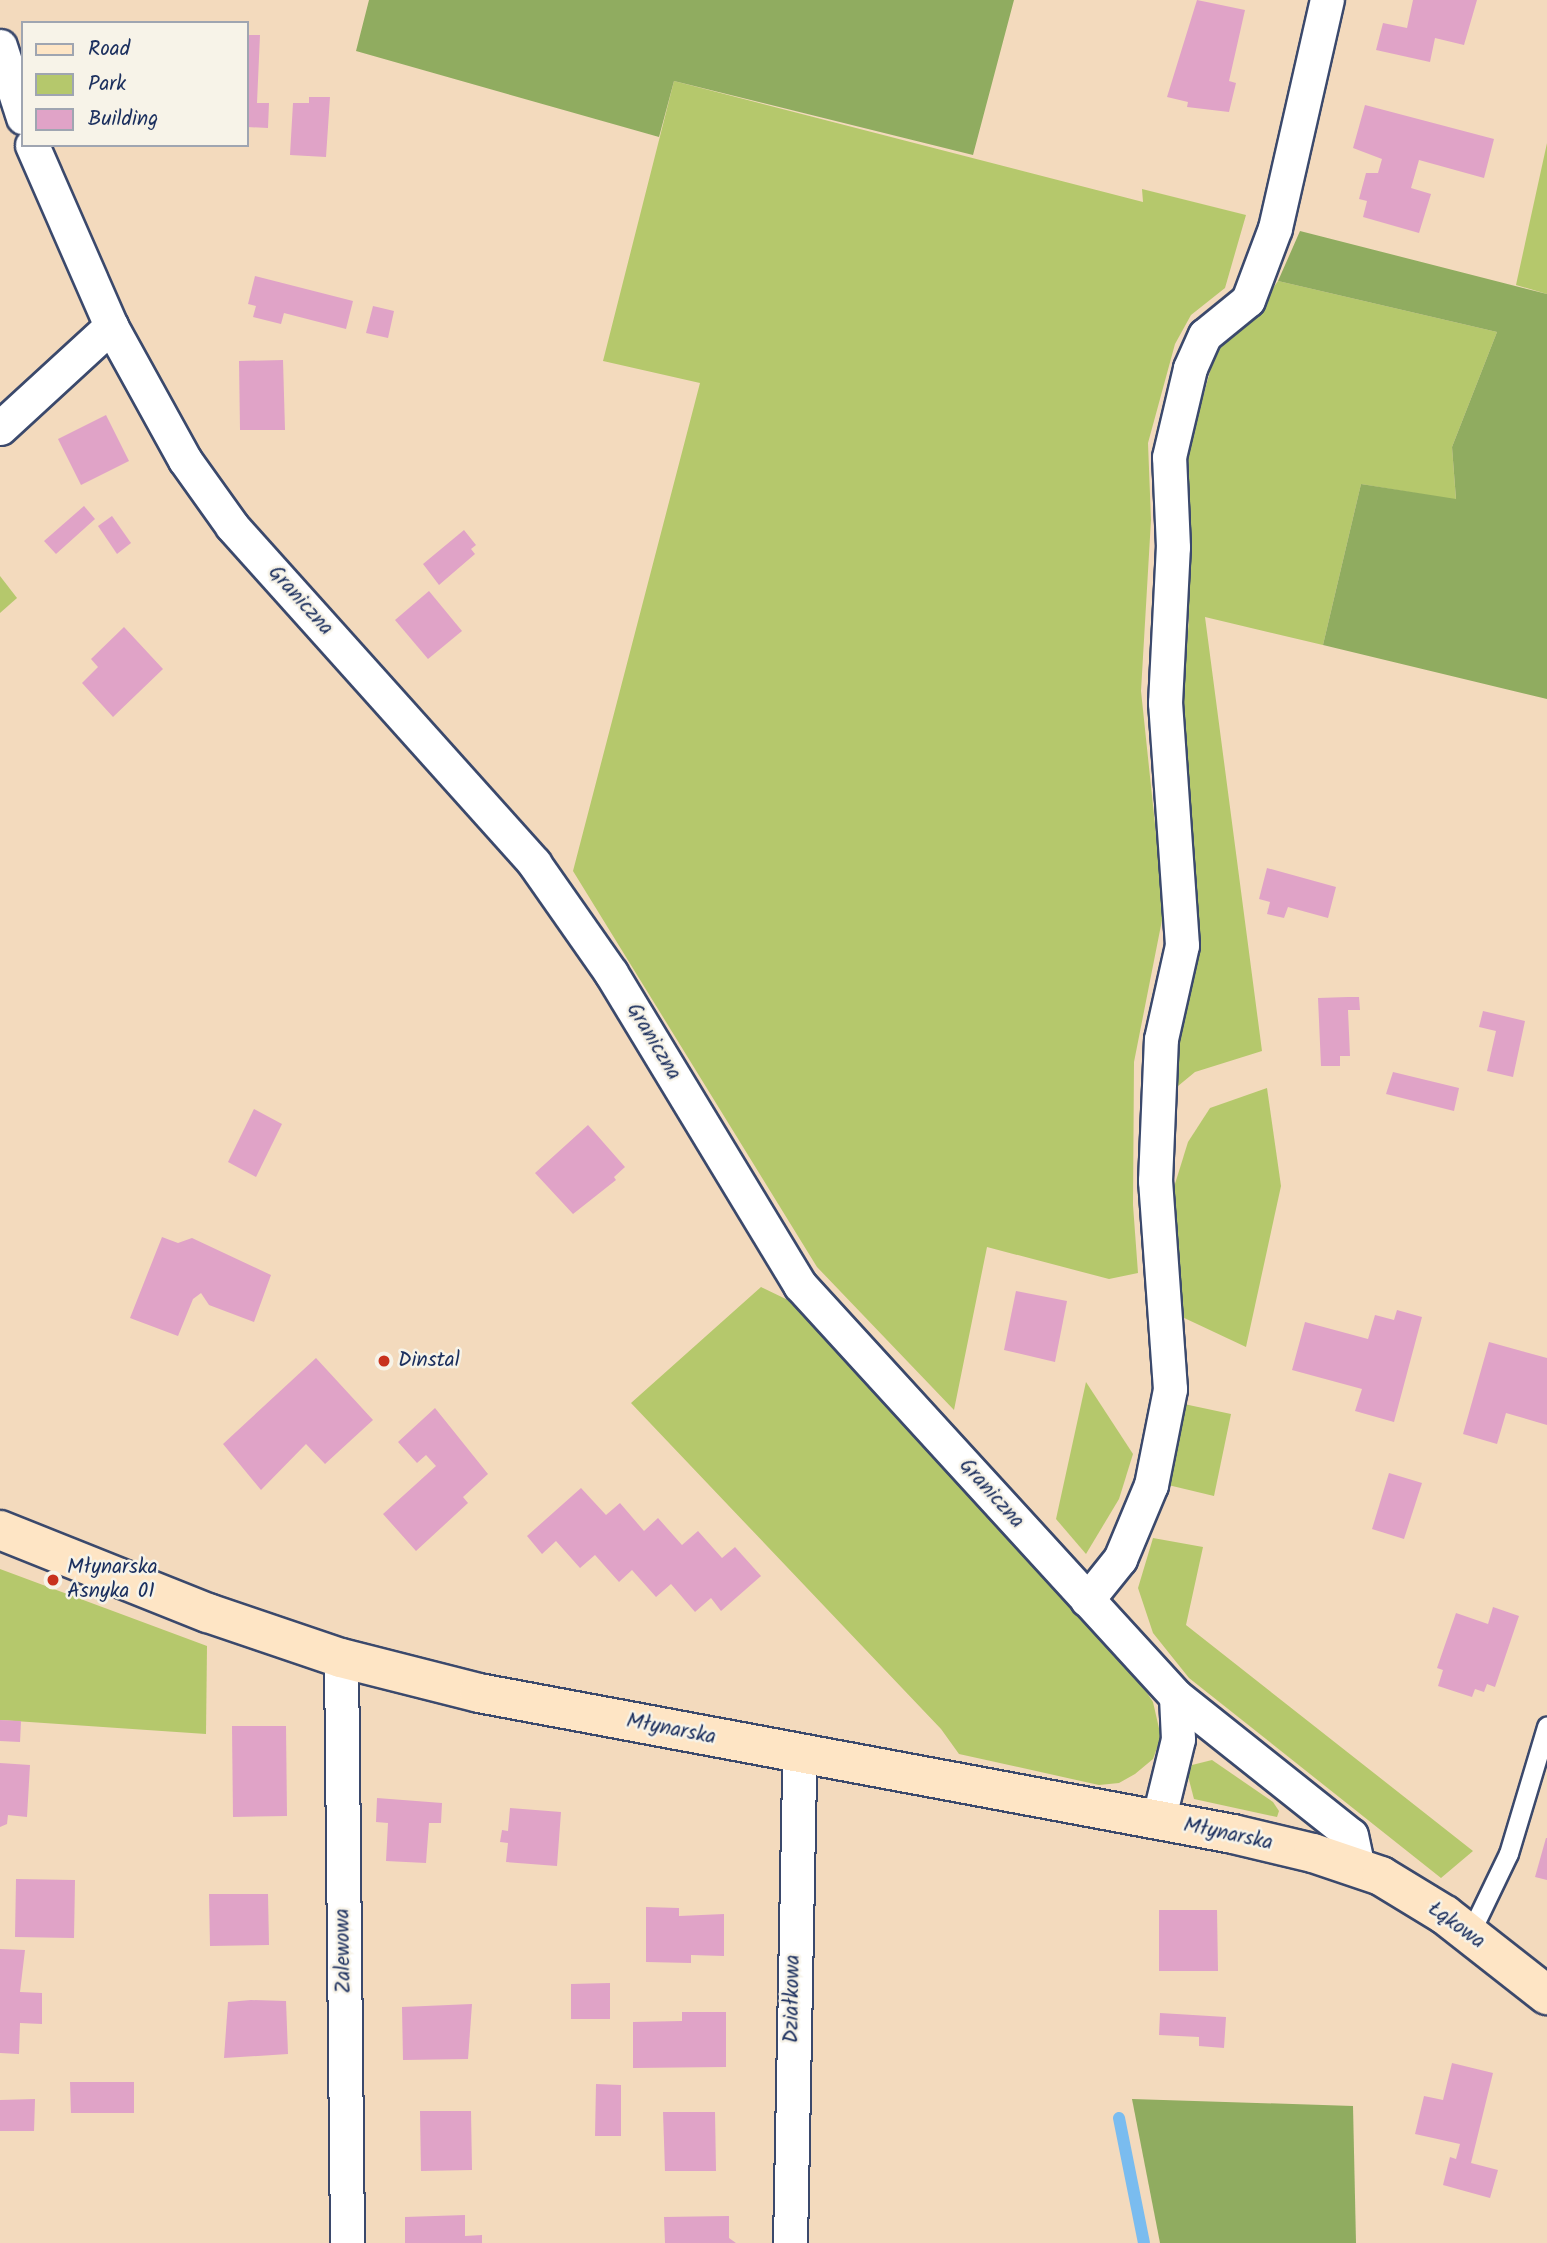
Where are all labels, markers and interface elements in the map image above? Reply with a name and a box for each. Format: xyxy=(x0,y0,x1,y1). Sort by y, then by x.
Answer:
legend xyxy=(21,21,248,147)
text: Road xyxy=(88,33,130,66)
text: Park xyxy=(88,68,126,101)
text: Building xyxy=(88,103,158,136)
street label: Graniczna xyxy=(262,561,338,641)
street label: Graniczna xyxy=(620,999,686,1085)
place label: Dinstal xyxy=(398,1348,460,1374)
marker: Dinstal xyxy=(376,1353,392,1369)
street label: Graniczna xyxy=(953,1454,1029,1534)
place label: Młynarska Asnyka 01 xyxy=(67,1555,158,1605)
marker: Młynarska Asnyka 01 xyxy=(45,1572,61,1588)
street label: Młynarska xyxy=(624,1709,718,1751)
street label: Młynarska xyxy=(1181,1813,1275,1857)
street label: Łąkowa xyxy=(1423,1897,1489,1955)
street label: Zalewowa xyxy=(331,1908,357,1994)
street label: Działkowa xyxy=(780,1954,806,2044)

